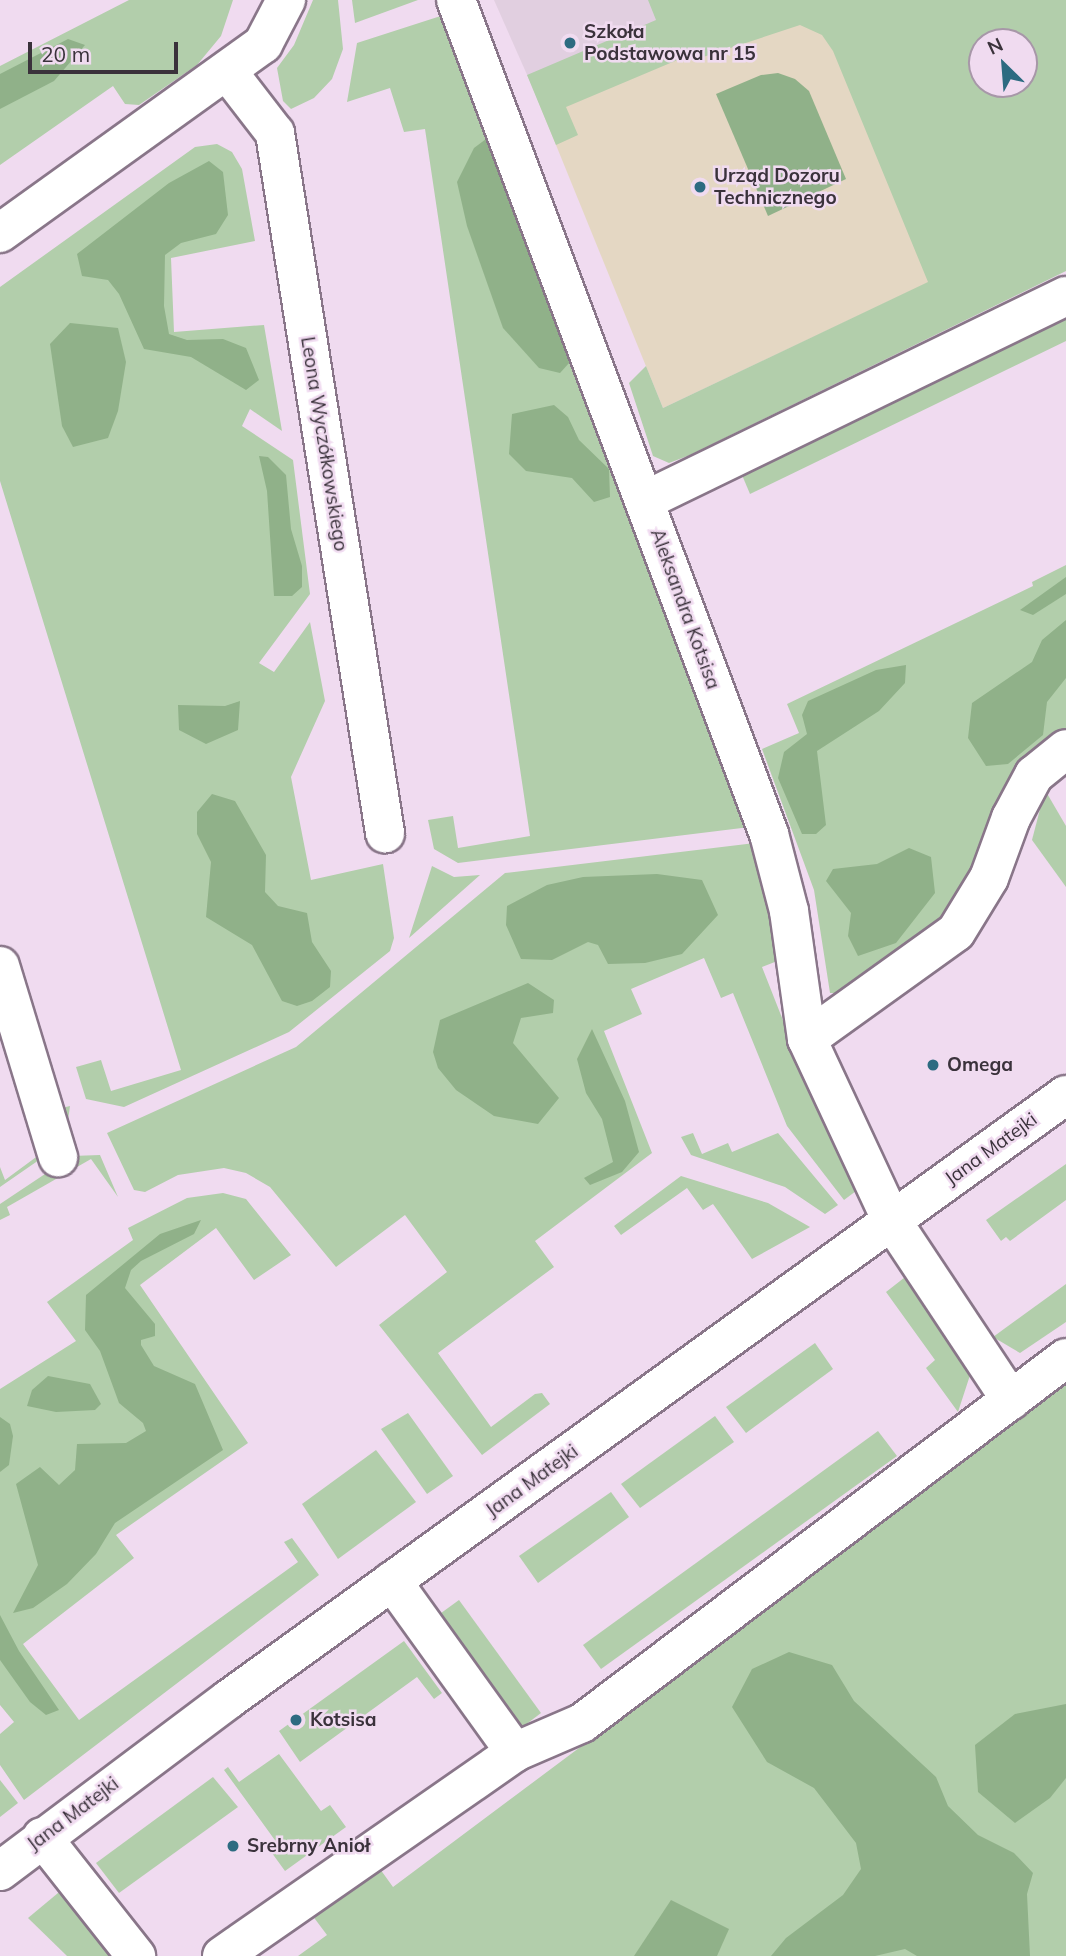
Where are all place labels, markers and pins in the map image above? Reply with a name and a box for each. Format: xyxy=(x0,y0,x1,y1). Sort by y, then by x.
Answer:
place label: Szkoła Podstawowa nr 15 xyxy=(584,21,756,65)
marker: Szkoła Podstawowa nr 15 xyxy=(562,35,578,51)
place label: Urząd Dozoru Technicznego xyxy=(714,165,840,209)
marker: Urząd Dozoru Technicznego xyxy=(692,179,708,195)
place label: Omega xyxy=(947,1054,1013,1076)
marker: Omega xyxy=(925,1057,941,1073)
place label: Kotsisa xyxy=(310,1709,377,1731)
marker: Kotsisa xyxy=(288,1712,304,1728)
place label: Srebrny Anioł xyxy=(247,1835,370,1857)
marker: Srebrny Anioł xyxy=(225,1838,241,1854)

